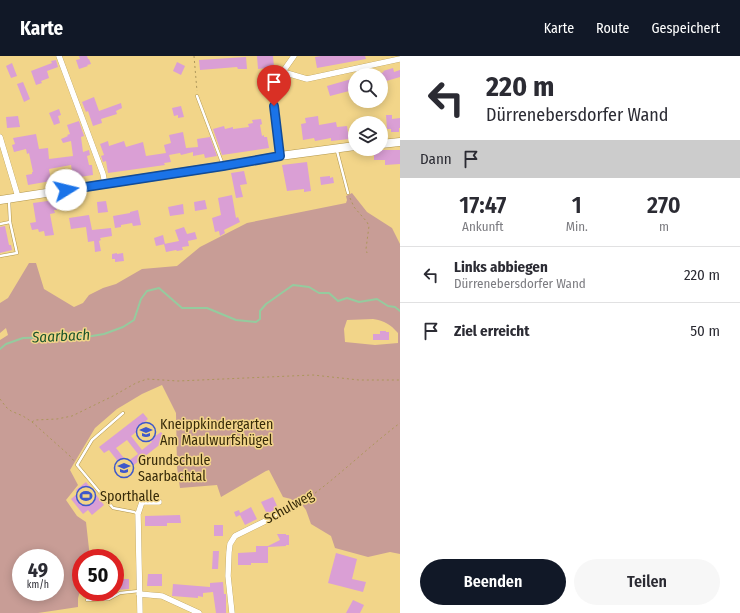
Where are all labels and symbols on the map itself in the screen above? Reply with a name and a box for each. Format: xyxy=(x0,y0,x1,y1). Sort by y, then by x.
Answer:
pin xyxy=(257,65,291,106)
position arrow xyxy=(45,169,87,211)
water label: Saarbach xyxy=(31,325,90,347)
place label: Kneippkindergarten Am Maulwurfshügel xyxy=(160,416,273,449)
school or university icon: Kneippkindergarten Am Maulwurfshügel xyxy=(135,421,157,443)
place label: Grundschule Saarbachtal xyxy=(138,452,210,485)
school or university icon: Grundschule Saarbachtal xyxy=(113,457,135,479)
sports icon: Sporthalle xyxy=(75,485,97,507)
street label: Schulweg xyxy=(261,486,317,528)
place label: Sporthalle xyxy=(100,488,160,505)
speed limit sign: 50 xyxy=(72,549,124,601)

